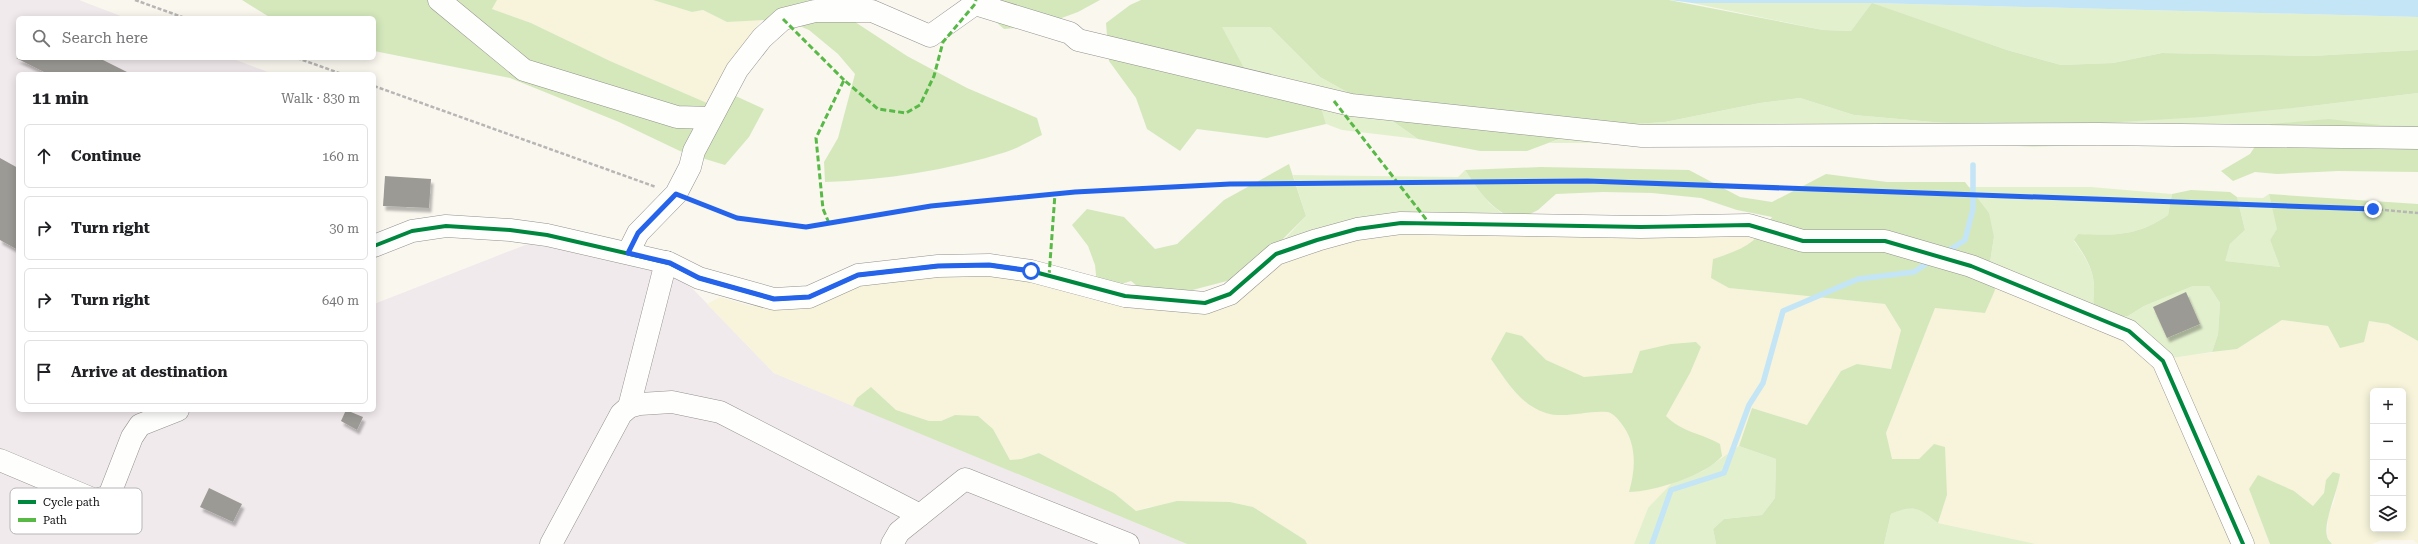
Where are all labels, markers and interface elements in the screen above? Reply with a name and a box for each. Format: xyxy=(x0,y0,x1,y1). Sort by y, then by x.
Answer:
search box xyxy=(16,16,376,60)
icon: search xyxy=(30,27,52,49)
text: Search here xyxy=(62,29,148,47)
text: 11 min xyxy=(32,88,89,108)
text: Walk · 830 m xyxy=(281,91,360,106)
icon: ahead xyxy=(33,145,55,167)
text: Continue xyxy=(71,147,141,165)
text: 160 m xyxy=(322,149,359,164)
route end xyxy=(2364,200,2382,218)
icon: right xyxy=(33,217,55,239)
text: Turn right xyxy=(71,219,150,237)
text: 30 m xyxy=(329,221,359,236)
route start xyxy=(1022,262,1040,280)
icon: right xyxy=(33,289,55,311)
text: Turn right xyxy=(71,291,150,309)
text: 640 m xyxy=(322,293,359,308)
icon: arrive xyxy=(33,361,55,383)
text: Arrive at destination xyxy=(71,363,227,381)
map controls xyxy=(2370,388,2406,532)
button: + xyxy=(2370,388,2406,424)
button: − xyxy=(2370,424,2406,460)
button: locate xyxy=(2370,460,2406,496)
legend xyxy=(10,488,142,534)
text: Cycle path xyxy=(43,496,100,509)
button: layers xyxy=(2370,496,2406,532)
text: Path xyxy=(43,514,67,527)

